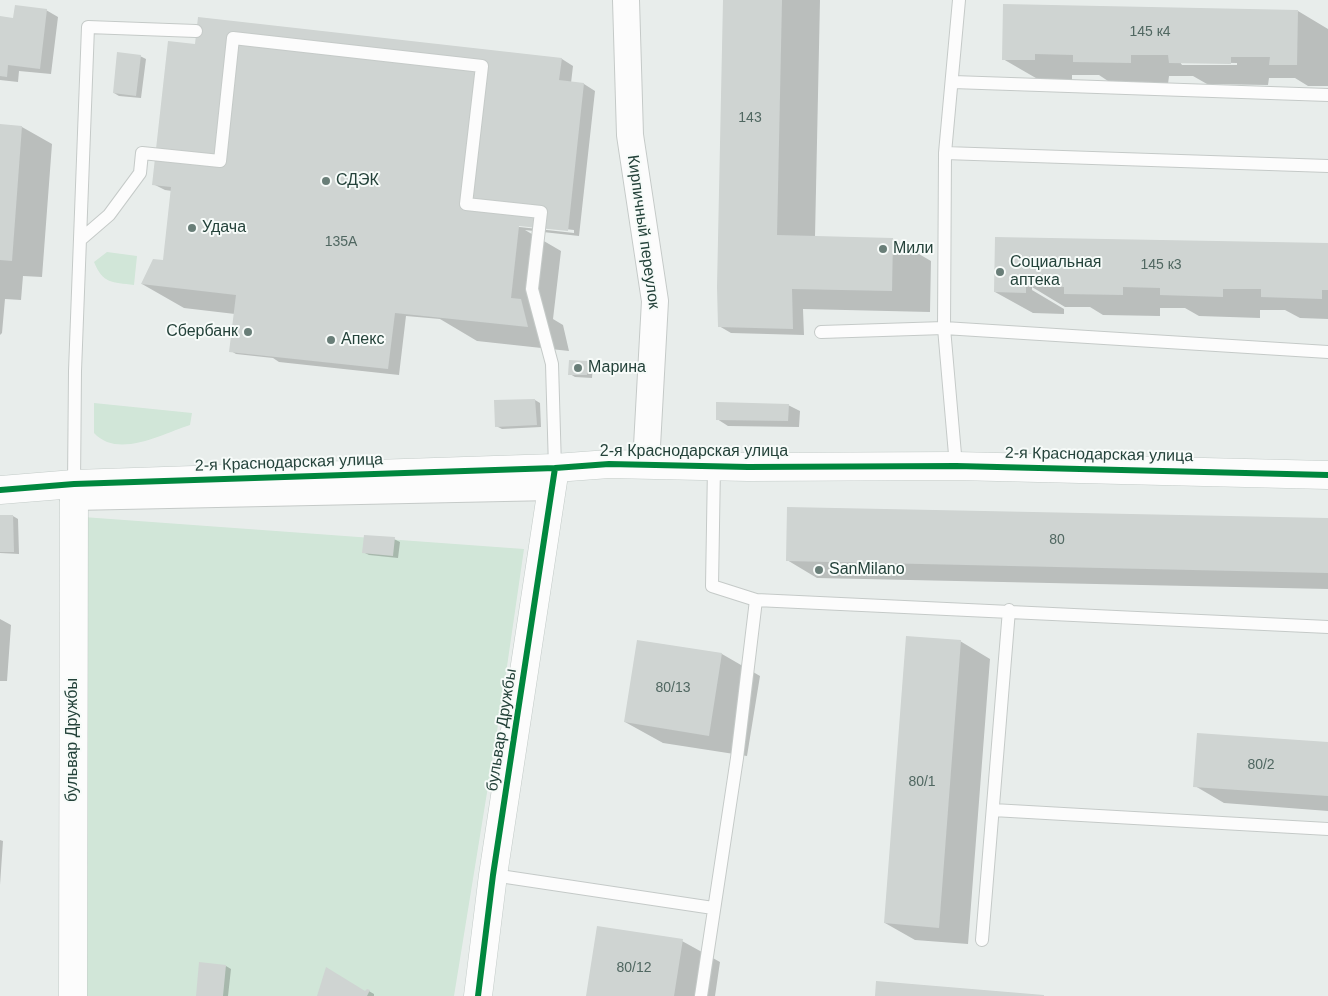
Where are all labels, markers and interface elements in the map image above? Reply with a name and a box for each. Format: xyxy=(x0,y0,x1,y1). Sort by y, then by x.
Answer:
house number: 145 к4 xyxy=(1129,24,1171,40)
house number: 143 xyxy=(738,110,762,126)
street label: Кирпичный переулок xyxy=(623,154,663,310)
place label: СДЭК xyxy=(336,171,379,191)
marker: СДЭК xyxy=(320,175,332,187)
place label: Удача xyxy=(202,218,246,238)
marker: Удача xyxy=(186,222,198,234)
house number: 135А xyxy=(325,234,357,250)
place label: Мили xyxy=(893,239,934,259)
marker: Мили xyxy=(877,243,889,255)
place label: Социальная аптека xyxy=(1010,253,1102,291)
house number: 145 к3 xyxy=(1140,257,1182,273)
marker: Социальная аптека xyxy=(994,266,1006,278)
place label: Сбербанк xyxy=(166,322,238,342)
marker: Сбербанк xyxy=(242,326,254,338)
place label: Апекс xyxy=(341,330,384,350)
marker: Апекс xyxy=(325,334,337,346)
place label: Марина xyxy=(588,358,646,378)
marker: Марина xyxy=(572,362,584,374)
street label: 2-я Краснодарская улица xyxy=(600,442,788,462)
street label: 2-я Краснодарская улица xyxy=(1005,444,1193,466)
street label: 2-я Краснодарская улица xyxy=(195,450,383,476)
house number: 80 xyxy=(1049,532,1065,548)
place label: SanMilano xyxy=(829,560,905,580)
marker: SanMilano xyxy=(813,564,825,576)
street label: бульвар Дружбы xyxy=(483,667,521,793)
street label: бульвар Дружбы xyxy=(63,678,83,802)
house number: 80/13 xyxy=(655,680,691,696)
house number: 80/2 xyxy=(1247,757,1275,773)
house number: 80/1 xyxy=(908,774,936,790)
house number: 80/12 xyxy=(616,960,652,976)

